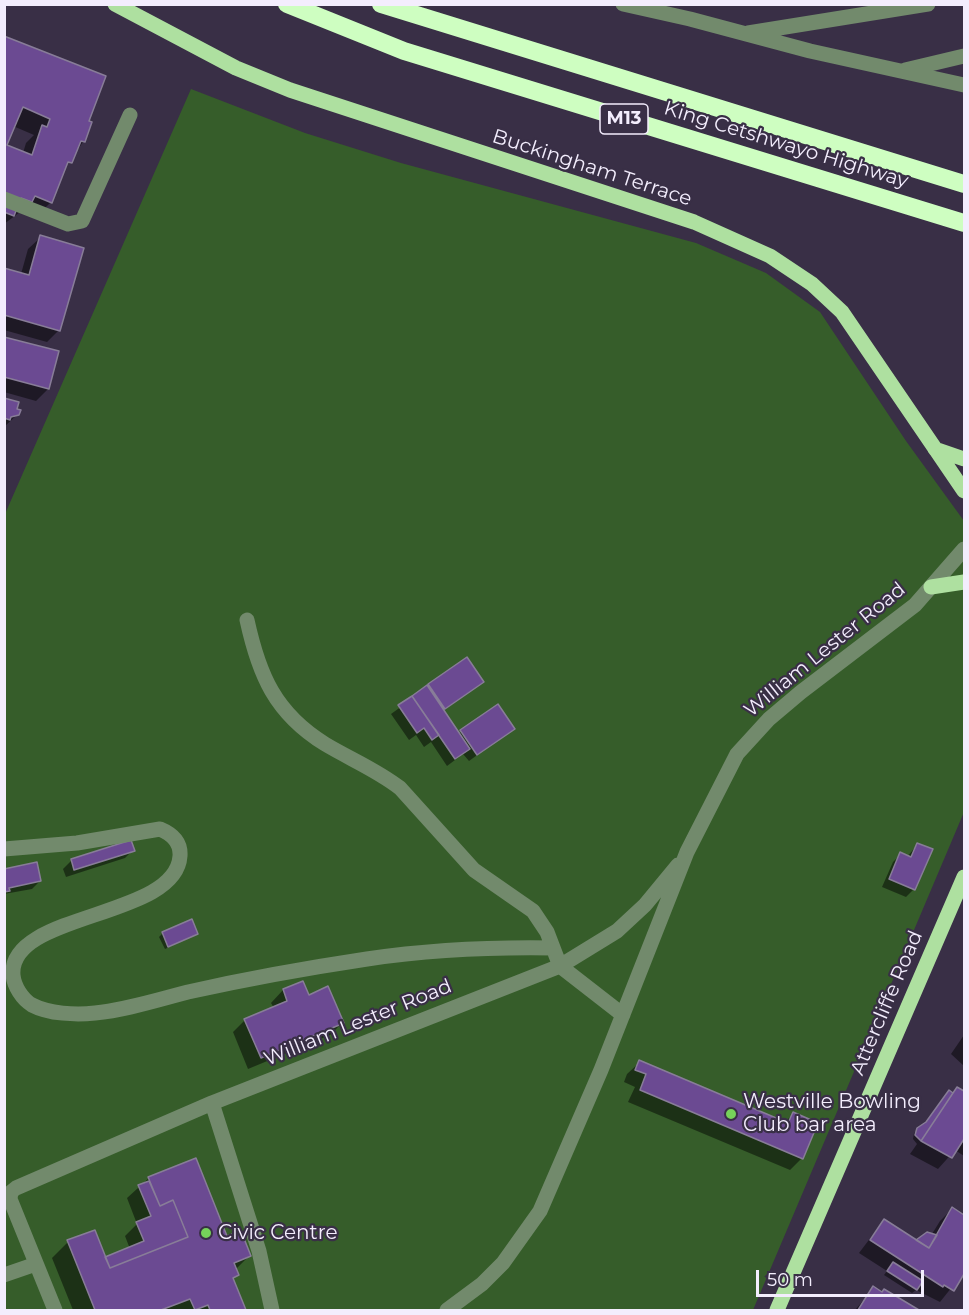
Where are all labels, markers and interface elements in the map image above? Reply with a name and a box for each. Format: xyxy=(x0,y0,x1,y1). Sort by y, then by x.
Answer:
street label: King Cetshwayo Highway xyxy=(661,96,911,194)
road number: M13 xyxy=(600,104,648,134)
street label: Buckingham Terrace xyxy=(489,124,695,212)
street label: William Lester Road xyxy=(740,578,910,722)
street label: Attercliffe Road xyxy=(846,927,928,1079)
street label: William Lester Road xyxy=(261,974,455,1072)
place label: Westville Bowling Club bar area xyxy=(743,1090,921,1137)
marker: Westville Bowling Club bar area xyxy=(724,1107,738,1121)
place label: Civic Centre xyxy=(218,1221,338,1245)
marker: Civic Centre xyxy=(199,1226,213,1240)
scale bar xyxy=(759,1258,927,1296)
text: 50 m xyxy=(767,1269,813,1291)

